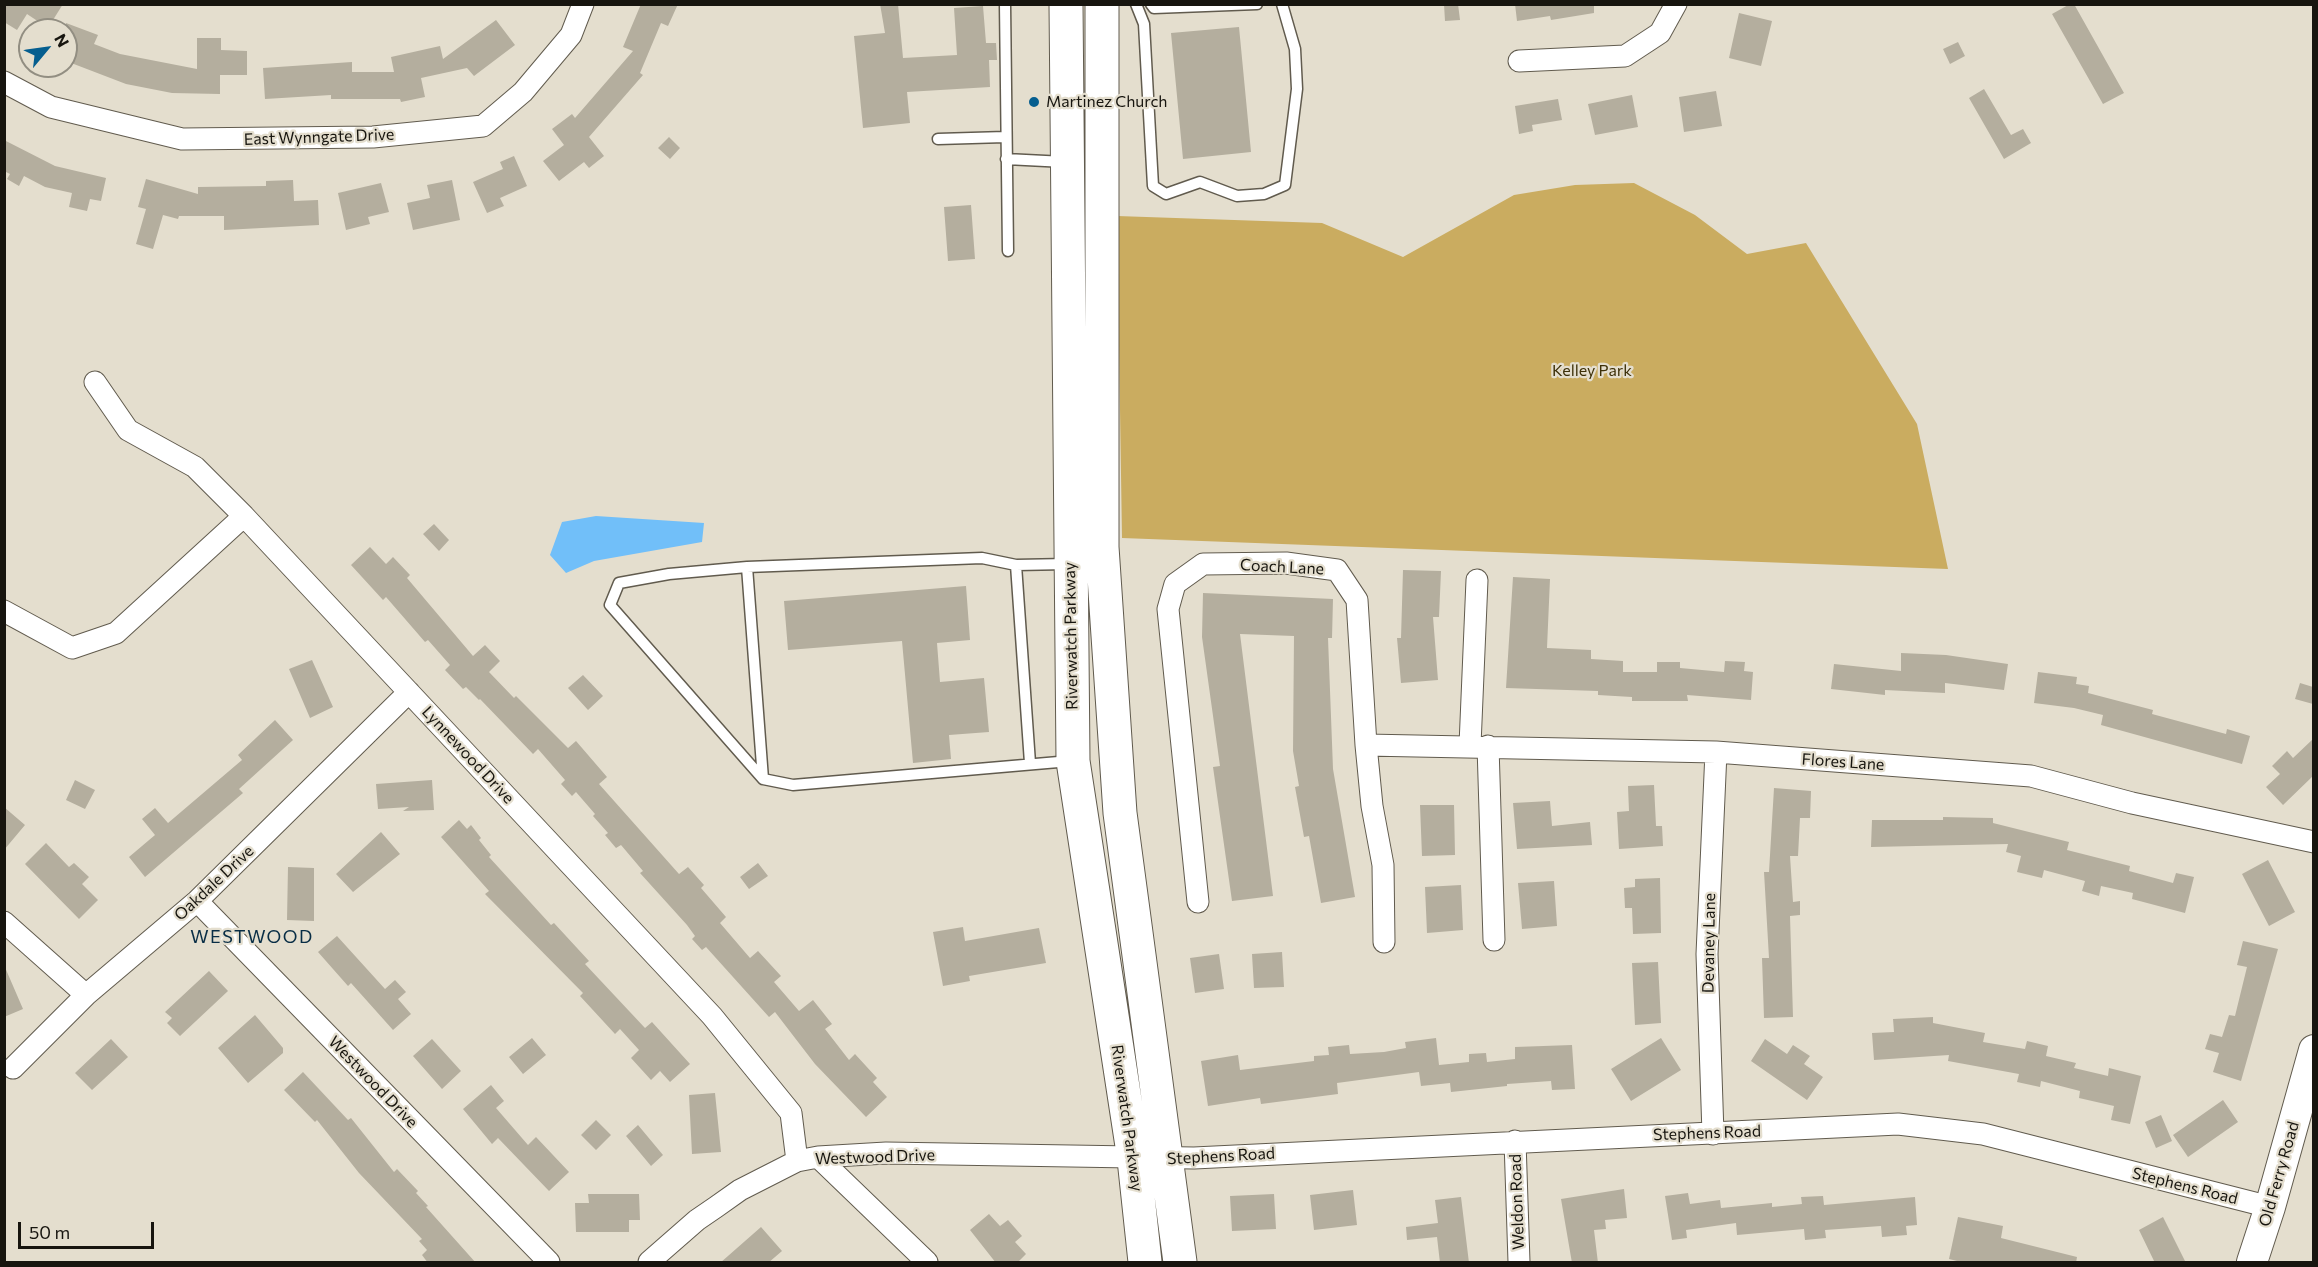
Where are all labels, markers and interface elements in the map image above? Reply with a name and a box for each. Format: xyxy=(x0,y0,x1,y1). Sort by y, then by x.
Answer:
north arrow xyxy=(18,18,78,78)
text: N xyxy=(51,30,74,50)
place label: Martinez Church xyxy=(1046,92,1167,112)
marker: Martinez Church xyxy=(1027,95,1041,109)
street label: East Wynngate Drive xyxy=(243,125,395,149)
park label: Kelley Park xyxy=(1552,361,1632,381)
street label: Coach Lane xyxy=(1239,555,1325,579)
street label: Riverwatch Parkway xyxy=(1060,562,1082,710)
street label: Lynnewood Drive xyxy=(418,702,518,808)
street label: Flores Lane xyxy=(1801,750,1885,774)
street label: Oakdale Drive xyxy=(170,841,258,925)
street label: Devaney Lane xyxy=(1699,893,1719,993)
district label: WESTWOOD xyxy=(190,926,314,948)
street label: Westwood Drive xyxy=(324,1032,422,1132)
street label: Riverwatch Parkway xyxy=(1107,1043,1147,1193)
street label: Old Ferry Road xyxy=(2255,1119,2303,1229)
street label: Stephens Road xyxy=(1653,1122,1761,1144)
street label: Stephens Road xyxy=(1167,1144,1275,1168)
street label: Westwood Drive xyxy=(815,1145,935,1169)
street label: Weldon Road xyxy=(1506,1154,1528,1250)
street label: Stephens Road xyxy=(2130,1164,2240,1208)
scale bar xyxy=(21,1210,158,1248)
text: 50 m xyxy=(29,1221,70,1243)

